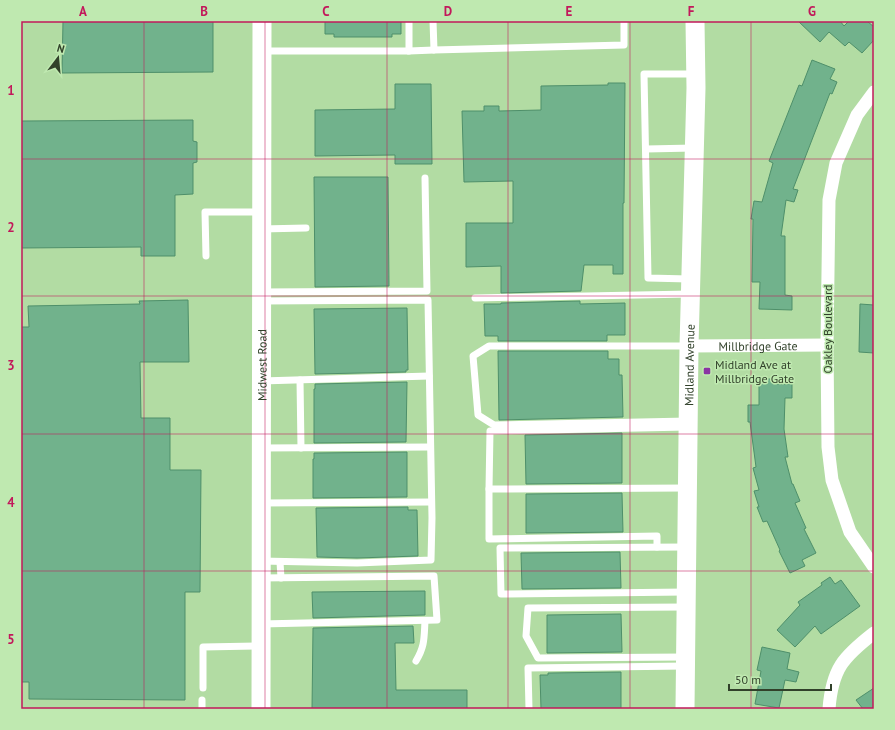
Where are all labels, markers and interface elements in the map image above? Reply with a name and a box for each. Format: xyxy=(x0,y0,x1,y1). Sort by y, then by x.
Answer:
text: A xyxy=(79,3,87,20)
text: B xyxy=(200,3,208,20)
text: C xyxy=(322,3,330,20)
text: D xyxy=(444,3,452,20)
text: E xyxy=(566,3,573,20)
text: F xyxy=(688,3,695,20)
text: G xyxy=(808,3,816,20)
north arrow xyxy=(38,38,78,78)
text: N xyxy=(55,41,66,56)
text: 1 xyxy=(7,82,15,99)
text: 2 xyxy=(7,219,15,236)
street label: Oakley Boulevard xyxy=(820,284,835,374)
street label: Midland Avenue xyxy=(681,324,697,406)
street label: Midwest Road xyxy=(254,329,269,401)
street label: Millbridge Gate xyxy=(718,338,798,353)
text: 3 xyxy=(7,357,15,374)
place label: Midland Ave at Millbridge Gate xyxy=(715,357,794,386)
marker: Midland Ave at Millbridge Gate xyxy=(702,366,712,376)
text: 4 xyxy=(7,494,15,511)
text: 5 xyxy=(7,631,15,648)
scale bar xyxy=(729,666,831,692)
text: 50 m xyxy=(735,672,761,687)

